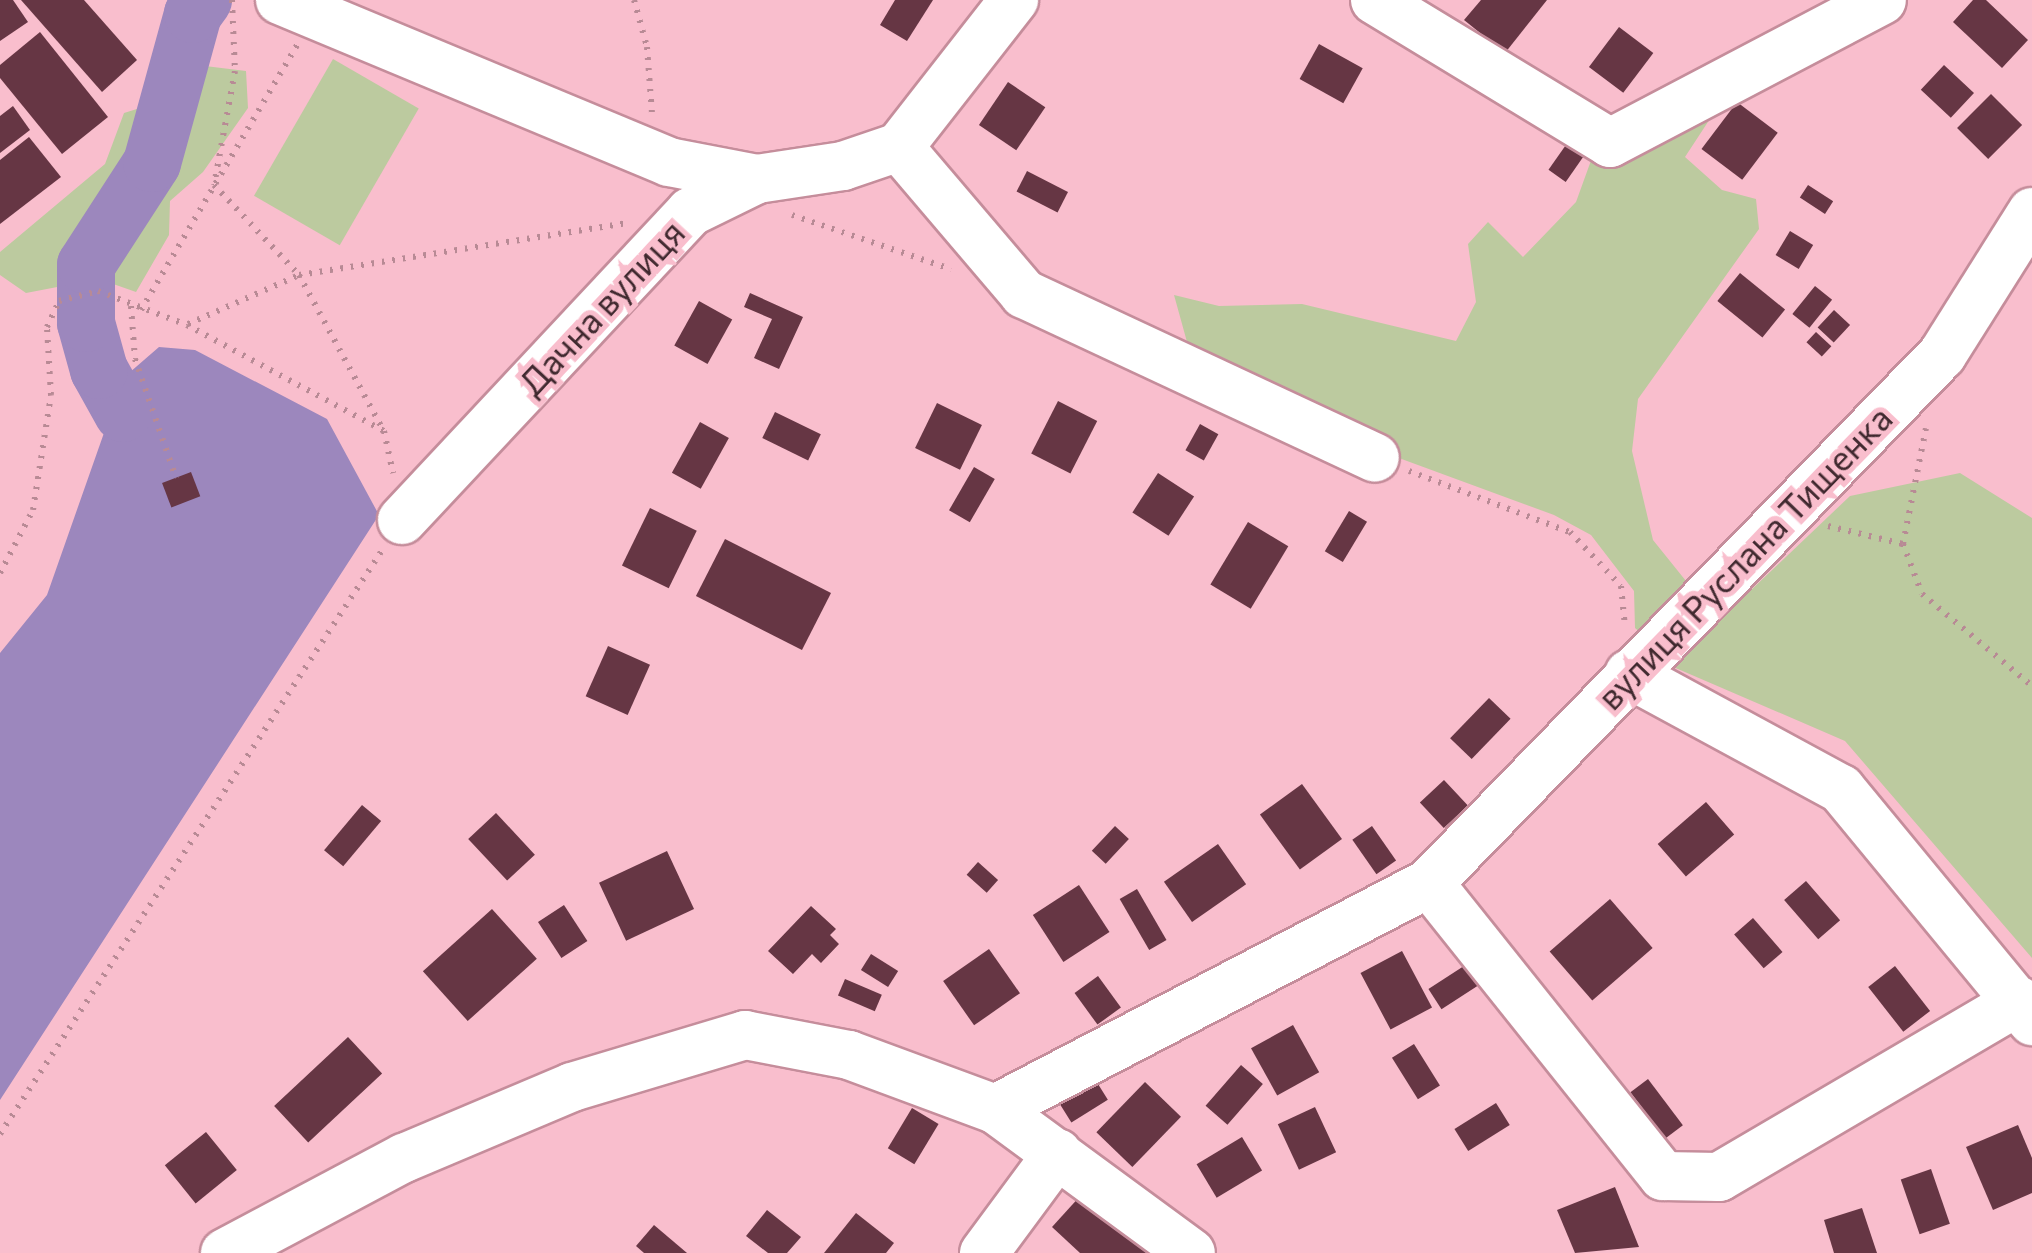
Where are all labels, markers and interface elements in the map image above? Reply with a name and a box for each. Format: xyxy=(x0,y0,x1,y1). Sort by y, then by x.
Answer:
street label: Дачна вулиця xyxy=(509,211,693,403)
street label: вулиця Руслана Тищенка xyxy=(1588,397,1900,717)

